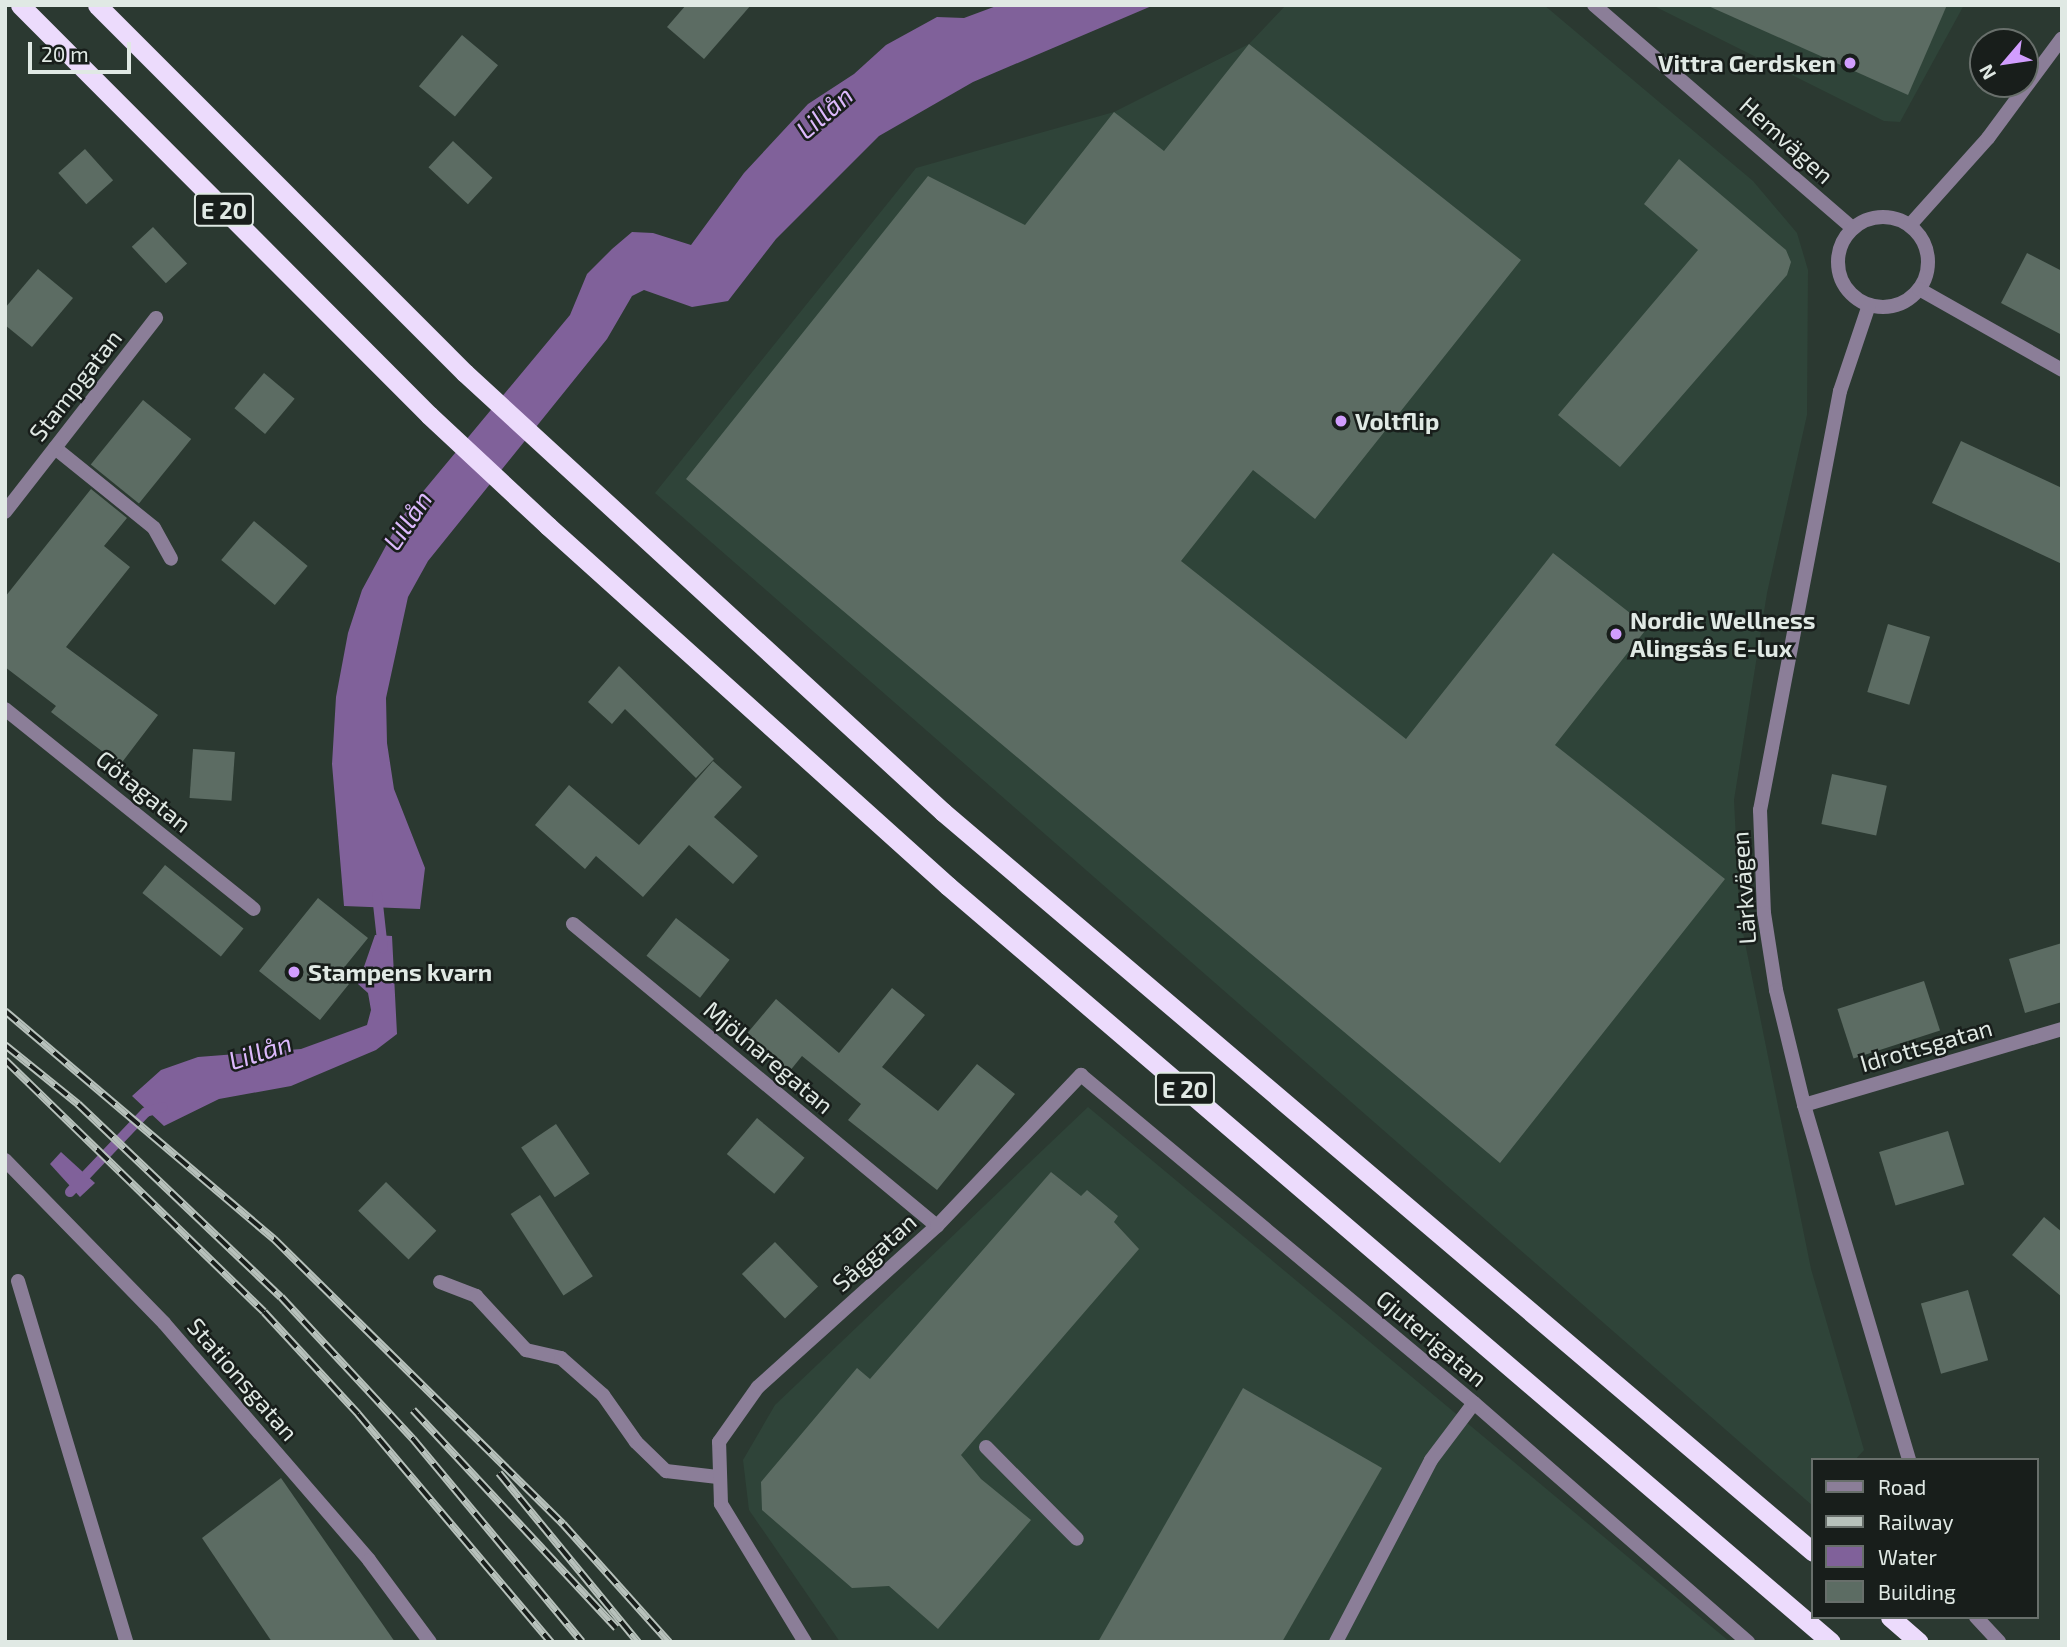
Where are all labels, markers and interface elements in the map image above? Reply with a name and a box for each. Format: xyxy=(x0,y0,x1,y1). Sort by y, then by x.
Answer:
scale bar xyxy=(32,28,135,72)
north arrow xyxy=(1969,28,2039,98)
text: 20 m xyxy=(41,41,89,66)
place label: Vittra Gerdsken xyxy=(1658,49,1836,77)
marker: Vittra Gerdsken xyxy=(1842,55,1858,71)
text: N xyxy=(1974,61,2000,84)
water label: Lillån xyxy=(789,79,859,145)
street label: Hemvägen xyxy=(1734,91,1840,189)
road number: E 20 xyxy=(192,190,256,230)
street label: Stampgatan xyxy=(23,324,127,446)
place label: Voltflip xyxy=(1355,407,1439,435)
marker: Voltflip xyxy=(1333,413,1349,429)
water label: Lillån xyxy=(376,484,438,556)
place label: Nordic Wellness Alingsås E-lux xyxy=(1630,606,1816,662)
marker: Nordic Wellness Alingsås E-lux xyxy=(1608,626,1624,642)
street label: Götagatan xyxy=(91,744,197,838)
street label: Lärkvägen xyxy=(1725,831,1761,945)
place label: Stampens kvarn xyxy=(308,958,492,986)
marker: Stampens kvarn xyxy=(286,964,302,980)
street label: Mjölnaregatan xyxy=(699,995,839,1119)
street label: Idrottsgatan xyxy=(1857,1012,1995,1078)
water label: Lillån xyxy=(224,1026,296,1076)
road number: E 20 xyxy=(1154,1070,1216,1108)
street label: Såggatan xyxy=(826,1207,922,1297)
street label: Gjuterigatan xyxy=(1371,1284,1493,1392)
street label: Stationsgatan xyxy=(182,1312,304,1446)
legend xyxy=(1812,1458,2039,1619)
text: Road xyxy=(1878,1474,1926,1499)
text: Railway xyxy=(1878,1509,1954,1534)
text: Water xyxy=(1878,1544,1937,1569)
text: Building xyxy=(1878,1579,1956,1604)

